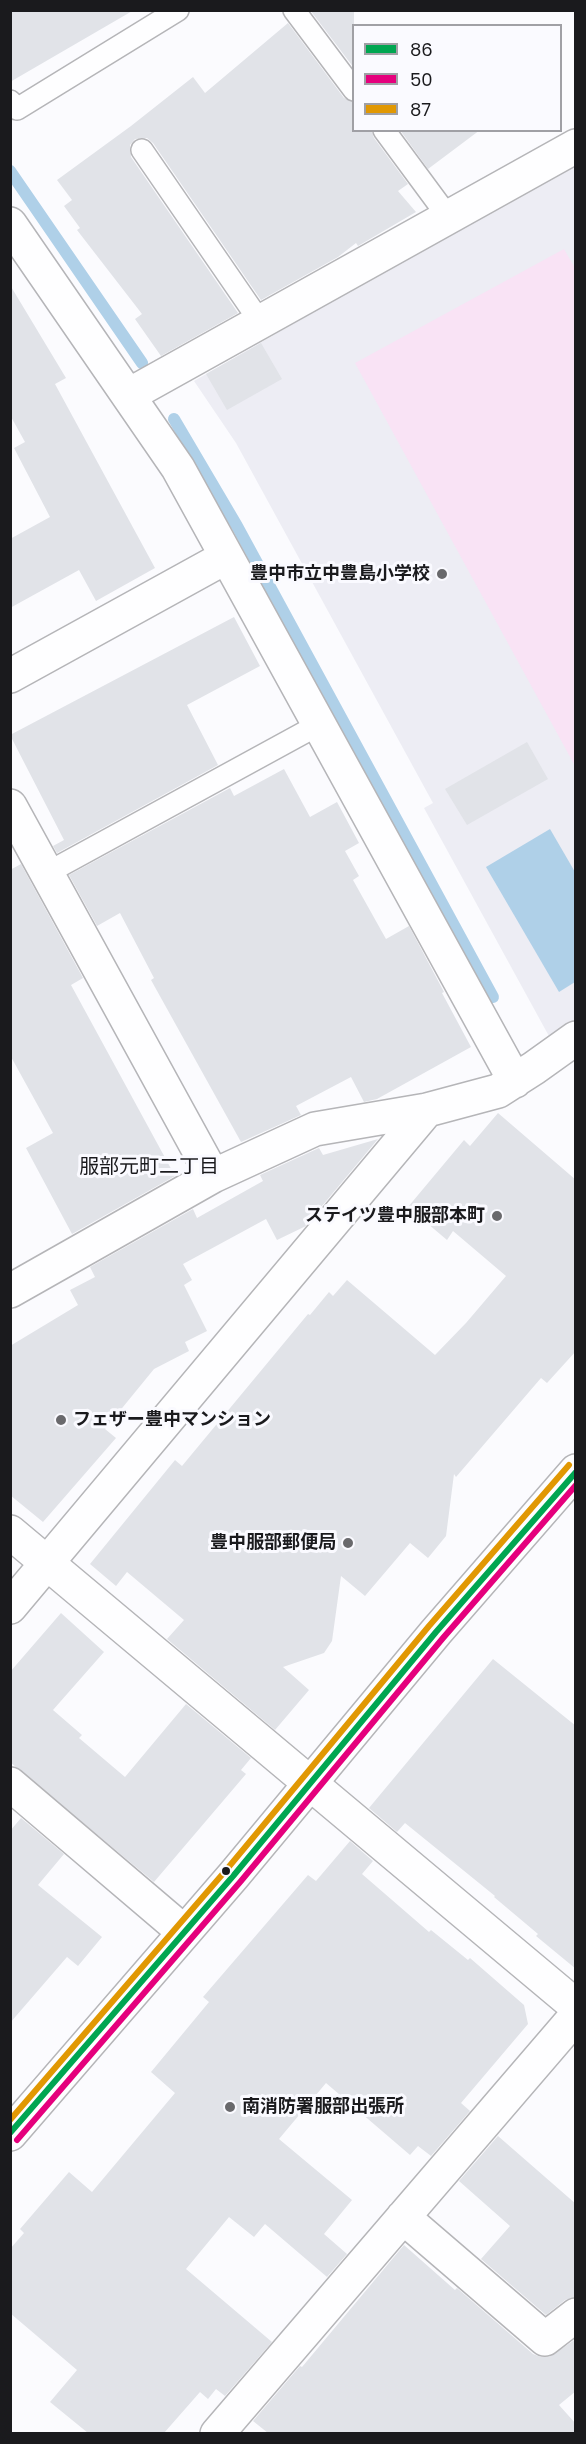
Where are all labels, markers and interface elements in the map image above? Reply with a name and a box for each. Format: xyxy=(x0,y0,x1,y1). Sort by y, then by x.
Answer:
legend xyxy=(352,24,562,132)
text: 86 xyxy=(410,37,433,62)
text: 50 xyxy=(410,67,433,92)
text: 87 xyxy=(410,97,431,122)
place label: 豊中市立中豊島小学校 xyxy=(250,563,430,585)
marker: 豊中市立中豊島小学校 xyxy=(435,567,449,581)
district label: 服部元町二丁目 xyxy=(79,1156,219,1180)
place label: ステイツ豊中服部本町 xyxy=(305,1205,485,1227)
marker: ステイツ豊中服部本町 xyxy=(490,1209,504,1223)
place label: フェザー豊中マンション xyxy=(73,1409,271,1431)
marker: フェザー豊中マンション xyxy=(54,1413,68,1427)
place label: 豊中服部郵便局 xyxy=(210,1532,336,1554)
marker: 豊中服部郵便局 xyxy=(341,1536,355,1550)
unlabelled marker xyxy=(220,1865,232,1877)
place label: 南消防署服部出張所 xyxy=(242,2096,404,2118)
marker: 南消防署服部出張所 xyxy=(223,2100,237,2114)

